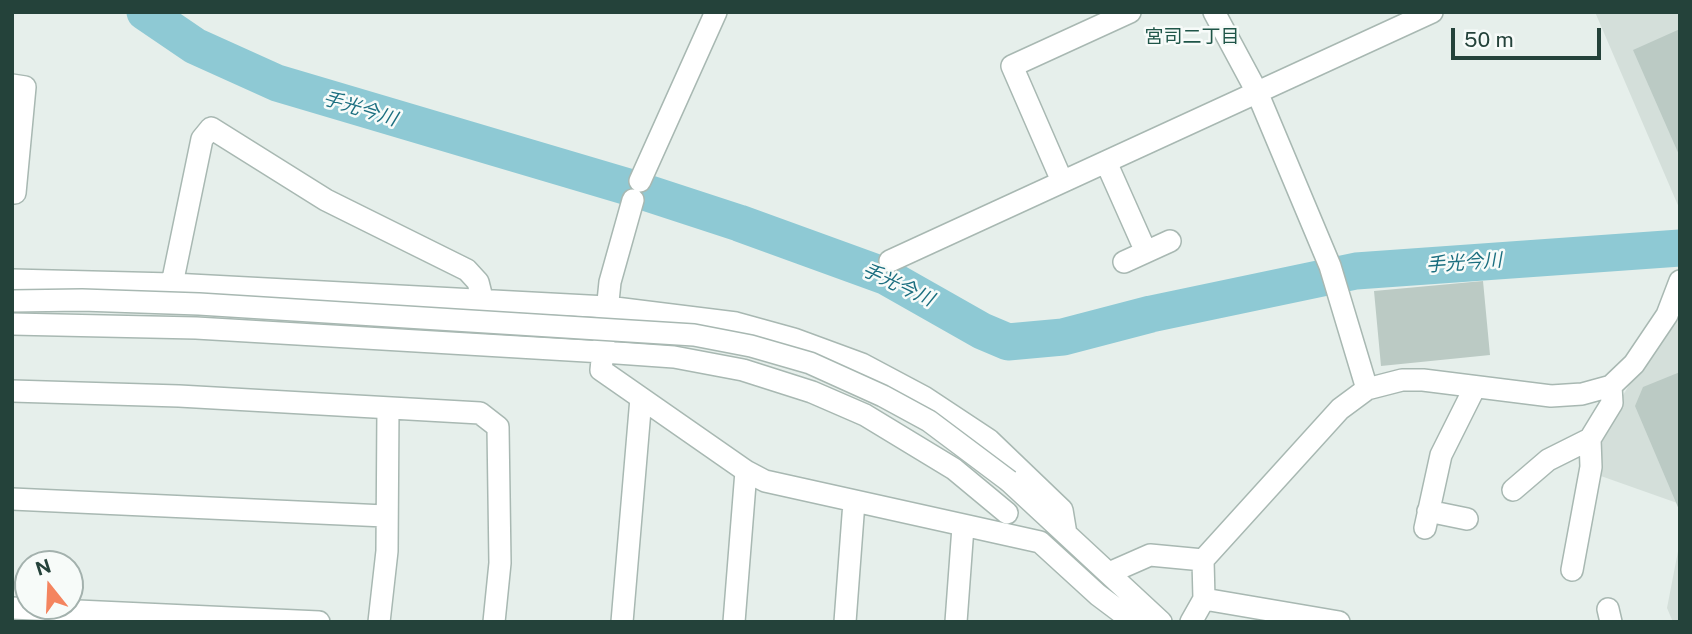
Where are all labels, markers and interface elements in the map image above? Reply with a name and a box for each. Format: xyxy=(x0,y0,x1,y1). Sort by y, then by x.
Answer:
scale bar xyxy=(1454,14,1604,58)
district label: 宮司二丁目 xyxy=(1145,26,1239,48)
text: 50 m xyxy=(1464,27,1514,52)
water label: 手光今川 xyxy=(320,87,400,131)
water label: 手光今川 xyxy=(1425,249,1503,277)
water label: 手光今川 xyxy=(859,259,937,311)
north arrow xyxy=(14,550,84,620)
text: N xyxy=(33,554,54,580)

